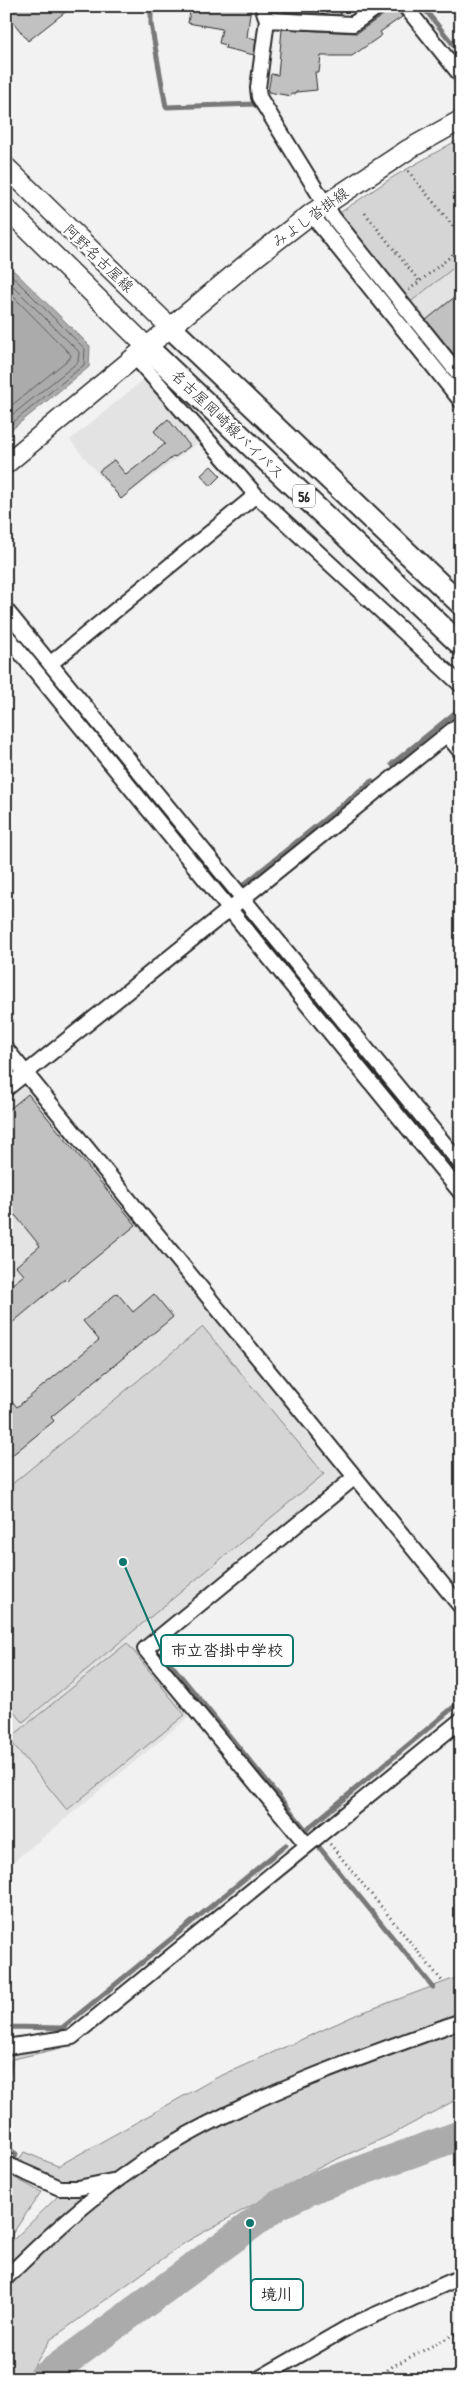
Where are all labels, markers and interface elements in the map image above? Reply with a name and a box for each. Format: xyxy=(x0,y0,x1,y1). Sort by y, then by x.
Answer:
street label: みよし沓掛線 xyxy=(267,182,353,252)
street label: 阿野名古屋線 xyxy=(59,219,139,297)
street label: 名古屋岡崎線バイパス xyxy=(167,364,289,484)
road number: 56 xyxy=(293,484,315,508)
callout: 市立沓掛中学校 xyxy=(161,1635,293,1666)
text: 市立沓掛中学校 xyxy=(171,1639,283,1661)
callout: 境川 xyxy=(251,2279,303,2310)
text: 境川 xyxy=(261,2283,293,2305)

